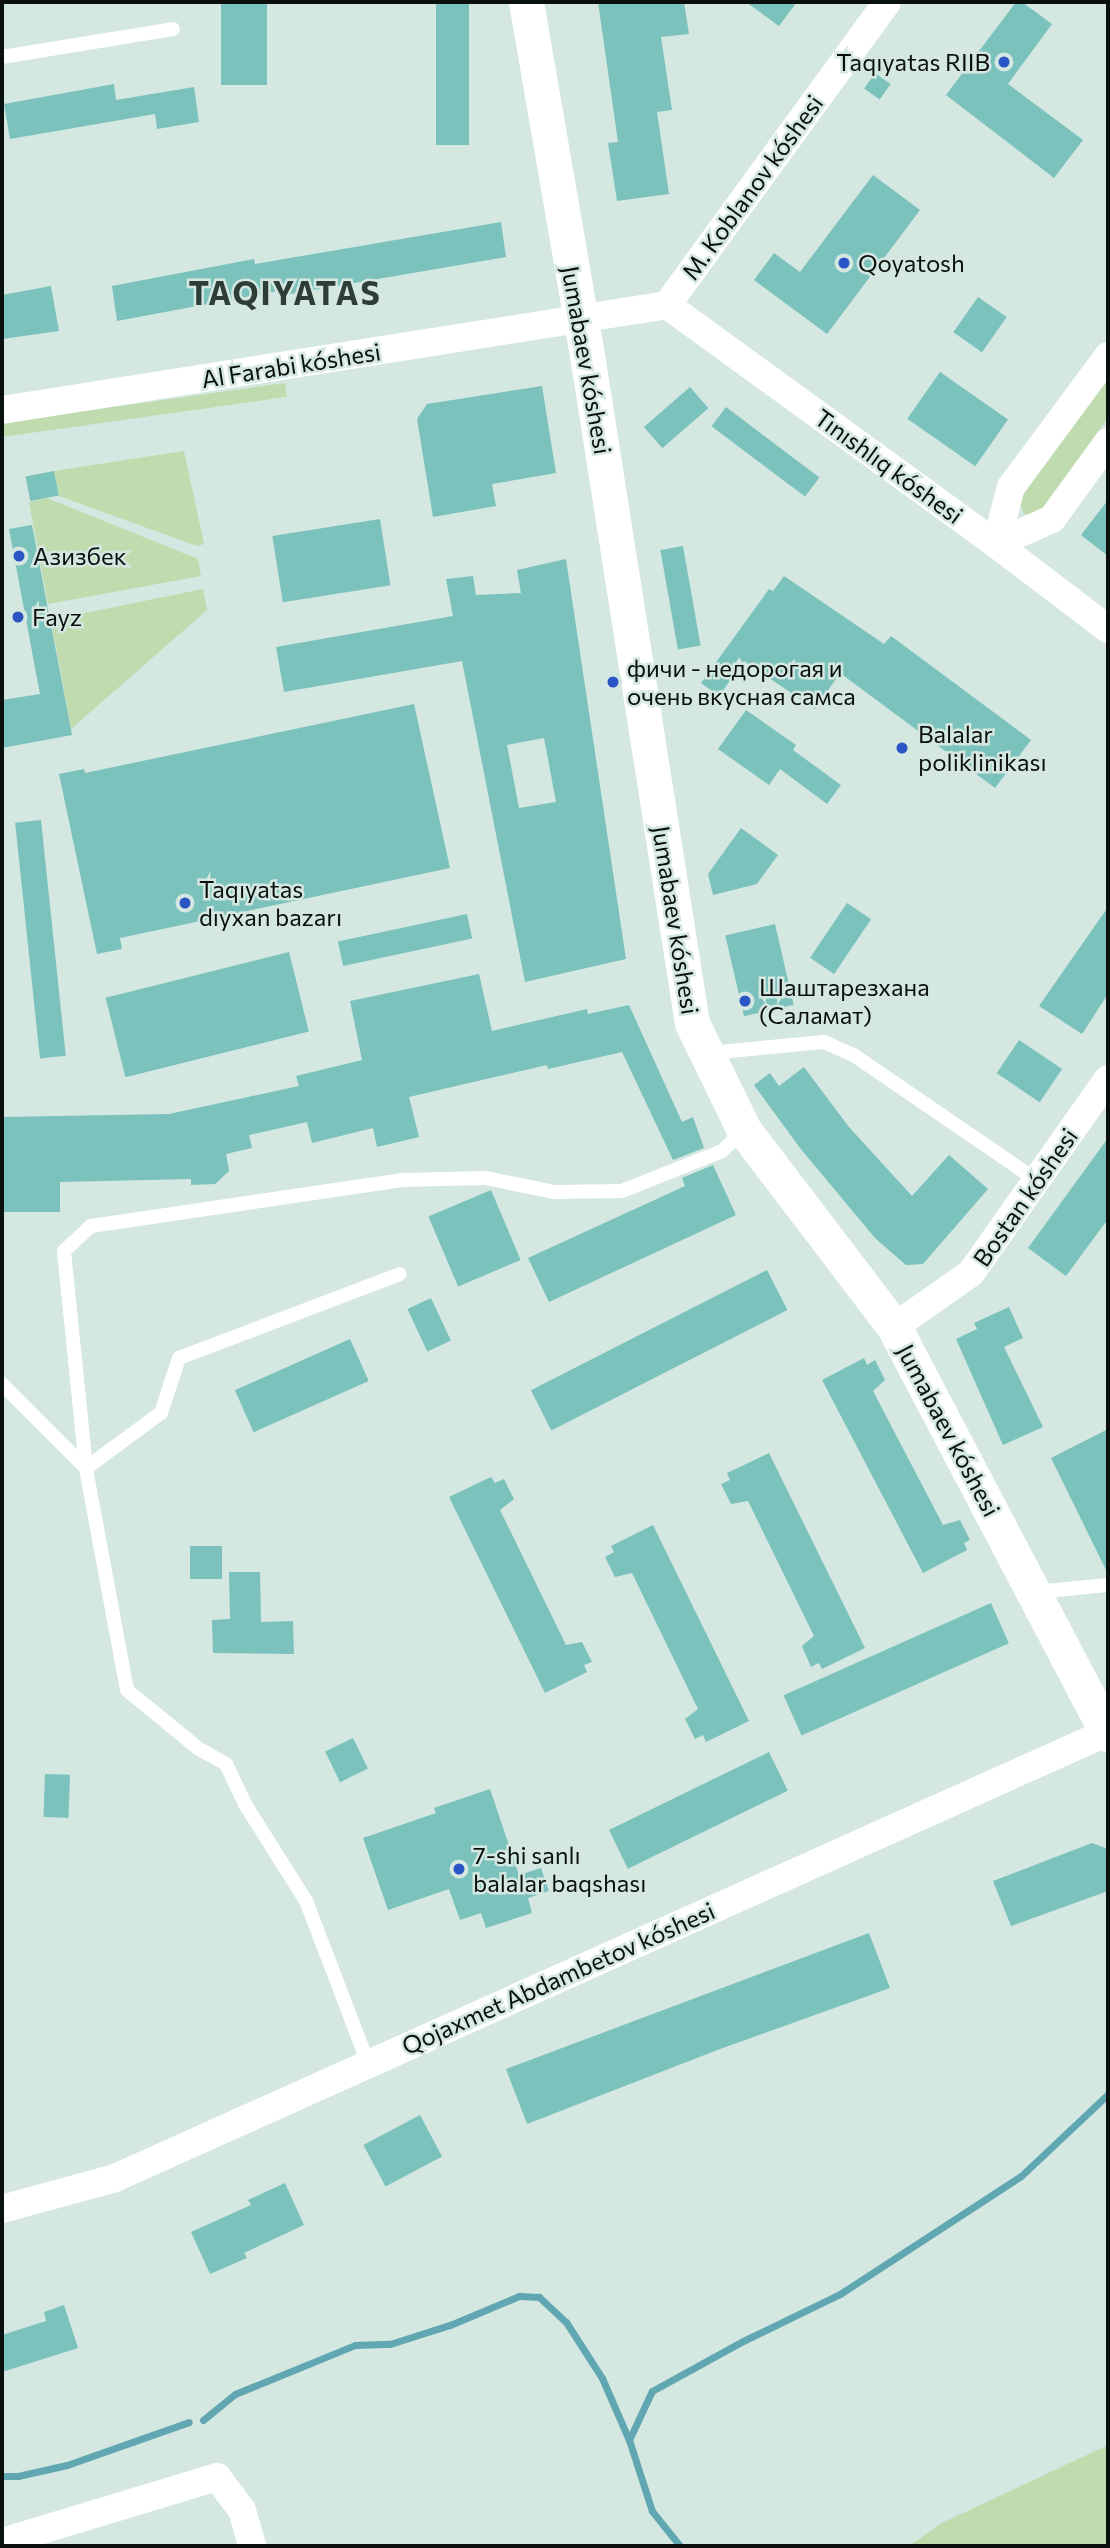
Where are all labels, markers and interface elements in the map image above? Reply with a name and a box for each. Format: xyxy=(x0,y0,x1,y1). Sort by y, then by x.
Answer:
place label: Taqıyatas RIIB xyxy=(836,48,990,76)
marker: Taqıyatas RIIB xyxy=(996,54,1012,70)
street label: M. Koblanov kóshesi xyxy=(675,89,829,285)
place label: Qoyatosh xyxy=(858,249,965,277)
marker: Qoyatosh xyxy=(836,255,852,271)
street label: Jumabaev kóshesi xyxy=(556,264,618,456)
district label: TAQIYATAS xyxy=(190,273,380,311)
street label: Al Farabi kóshesi xyxy=(199,337,383,393)
street label: Tınıshlıq kóshesi xyxy=(809,403,969,529)
place label: Азизбек xyxy=(33,542,127,570)
marker: Азизбек xyxy=(11,548,27,564)
place label: Fayz xyxy=(32,603,82,631)
marker: Fayz xyxy=(10,609,26,625)
place label: фичи - недорогая и очень вкусная самса xyxy=(627,654,856,710)
marker: фичи - недорогая и очень вкусная самса xyxy=(605,674,621,690)
place label: Balalar poliklinikası xyxy=(918,720,1047,776)
marker: Balalar poliklinikası xyxy=(892,738,912,758)
street label: Jumabaev kóshesi xyxy=(647,823,705,1017)
place label: Taqıyatas dıyxan bazarı xyxy=(199,875,342,931)
marker: Taqıyatas dıyxan bazarı xyxy=(177,895,193,911)
place label: Шаштарезхана (Саламат) xyxy=(759,973,930,1029)
marker: Шаштарезхана (Саламат) xyxy=(737,993,753,1009)
street label: Bostan kóshesi xyxy=(967,1122,1083,1272)
street label: Jumabaev kóshesi xyxy=(891,1339,1007,1521)
place label: 7-shi sanlı balalar baqshası xyxy=(473,1841,646,1897)
marker: 7-shi sanlı balalar baqshası xyxy=(451,1861,467,1877)
street label: Qojaxmet Abdambetov kóshesi xyxy=(397,1896,719,2060)

